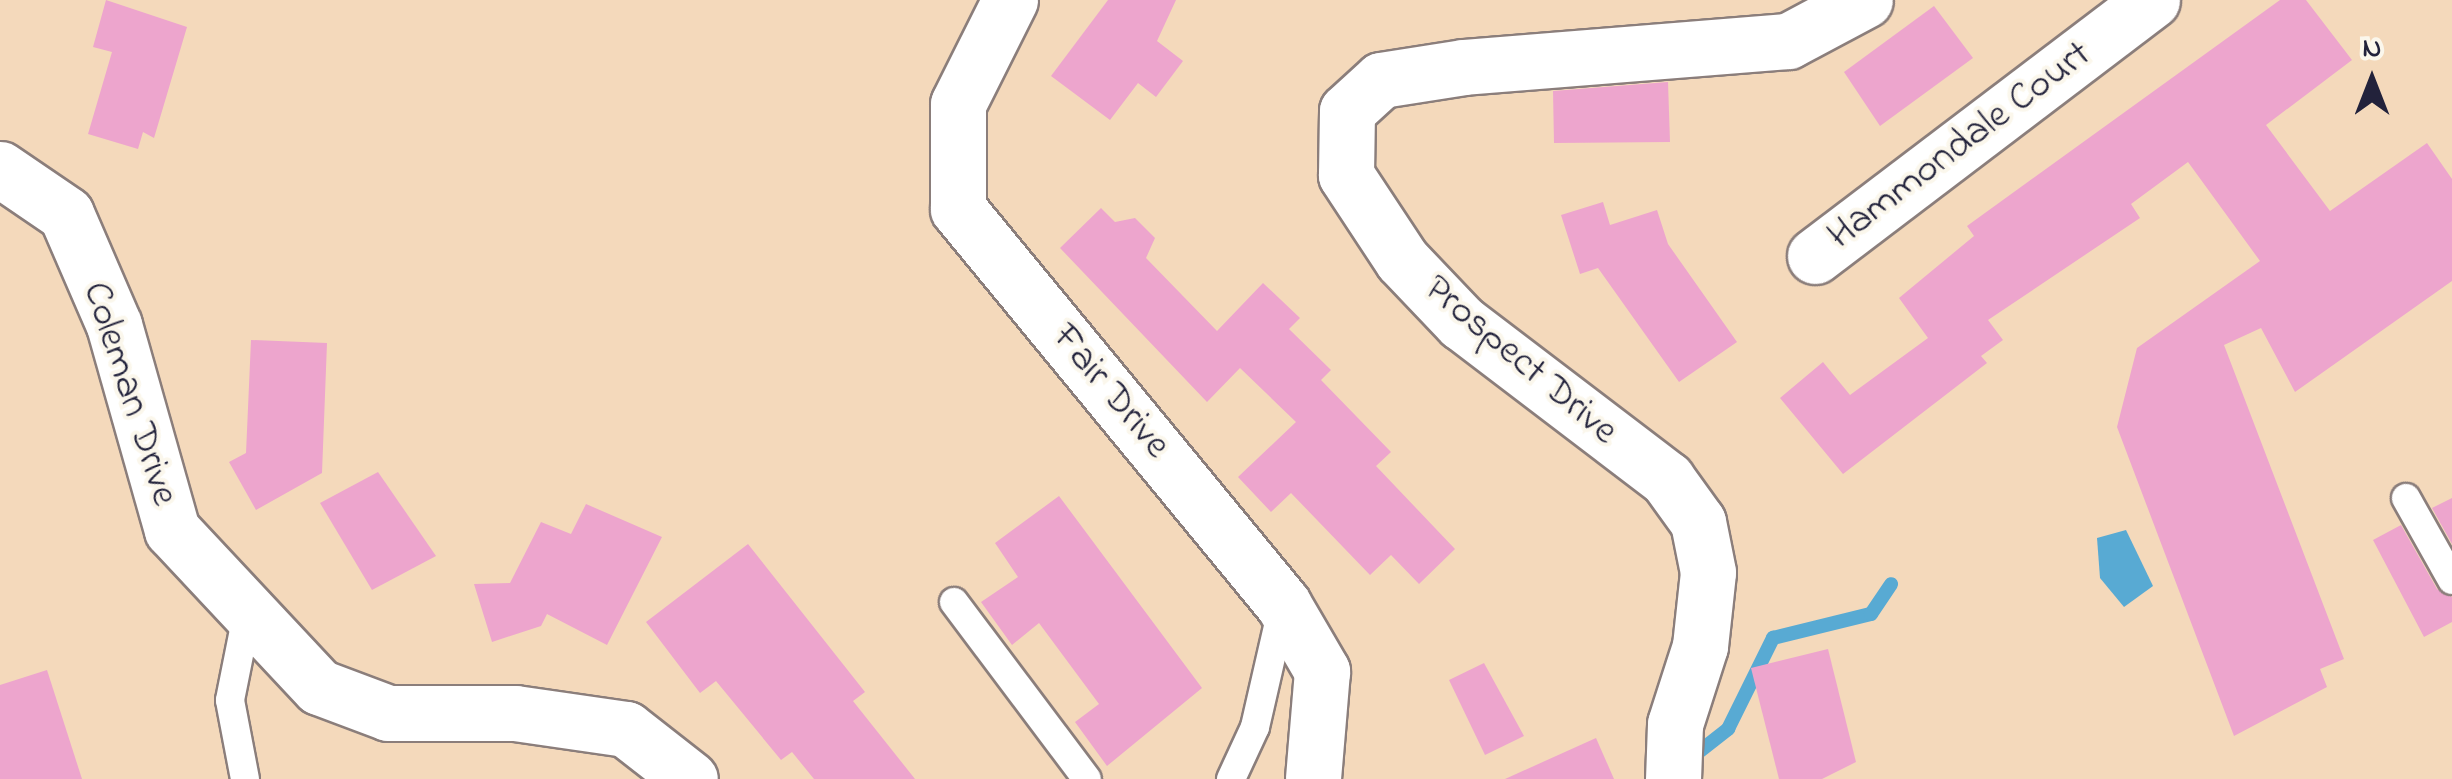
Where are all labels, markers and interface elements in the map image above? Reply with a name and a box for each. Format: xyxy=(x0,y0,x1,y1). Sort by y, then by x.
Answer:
text: N xyxy=(2363,29,2381,70)
north arrow xyxy=(2322,30,2422,130)
street label: Hammondale Court xyxy=(1819,31,2101,261)
street label: Prospect Drive xyxy=(1413,266,1627,456)
street label: Coleman Drive xyxy=(70,276,188,512)
street label: Fair Drive xyxy=(1040,315,1180,469)

